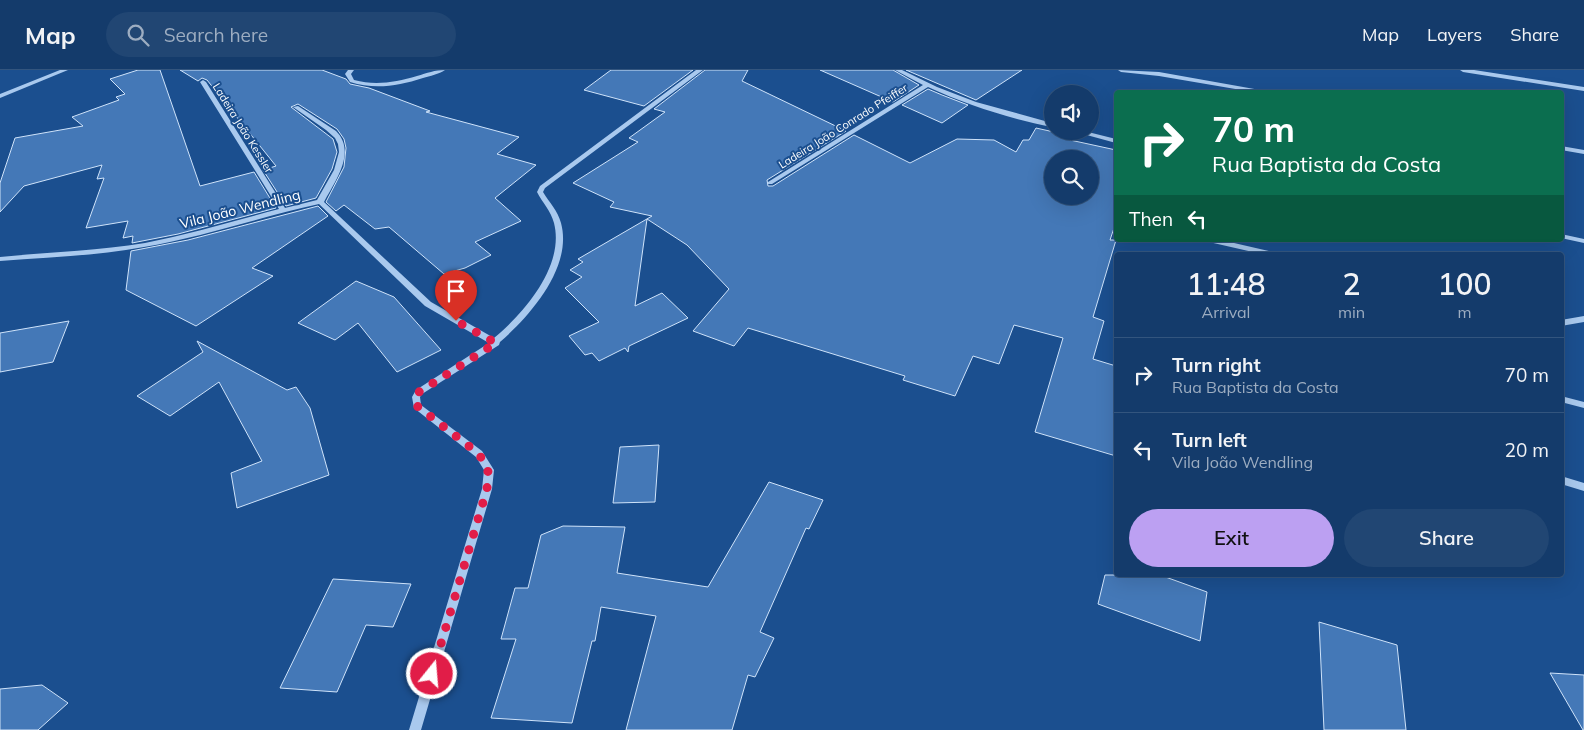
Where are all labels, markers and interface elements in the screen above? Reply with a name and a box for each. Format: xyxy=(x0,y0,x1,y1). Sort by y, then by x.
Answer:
search box xyxy=(106,12,456,57)
text: Map xyxy=(25,20,76,50)
icon: search xyxy=(124,21,152,49)
text: Search here xyxy=(164,23,268,47)
text: Map xyxy=(1362,23,1399,46)
text: Layers xyxy=(1427,23,1482,46)
text: Share xyxy=(1510,23,1559,46)
street label: Ladeira João Conrado Pfeiffer xyxy=(776,80,910,172)
street label: Ladeira João Kessler xyxy=(210,81,276,175)
map controls xyxy=(1044,85,1099,205)
button: sound xyxy=(1044,85,1099,140)
text: 70 m xyxy=(1212,107,1295,151)
icon: right xyxy=(1129,110,1194,175)
button: search xyxy=(1044,150,1099,205)
text: Rua Baptista da Costa xyxy=(1212,150,1441,178)
street label: Vila João Wendling xyxy=(178,185,302,233)
icon: left xyxy=(1183,205,1211,233)
text: Then xyxy=(1129,207,1173,231)
text: 11:48 xyxy=(1186,265,1266,303)
text: 2 xyxy=(1343,265,1361,303)
text: 100 xyxy=(1438,265,1492,303)
pin xyxy=(435,270,477,321)
icon: arrive xyxy=(442,277,470,305)
text: Arrival xyxy=(1202,302,1250,322)
text: min xyxy=(1338,302,1365,322)
text: m xyxy=(1458,302,1472,322)
text: Turn right xyxy=(1172,353,1261,377)
icon: right xyxy=(1129,361,1157,389)
text: 70 m xyxy=(1505,363,1549,387)
text: Rua Baptista da Costa xyxy=(1172,377,1339,397)
text: Turn left xyxy=(1172,428,1247,452)
icon: left xyxy=(1129,436,1157,464)
text: 20 m xyxy=(1505,438,1549,462)
text: Vila João Wendling xyxy=(1172,452,1313,472)
button: Exit xyxy=(1129,509,1334,567)
button: Share xyxy=(1344,509,1549,567)
position arrow xyxy=(405,647,457,699)

